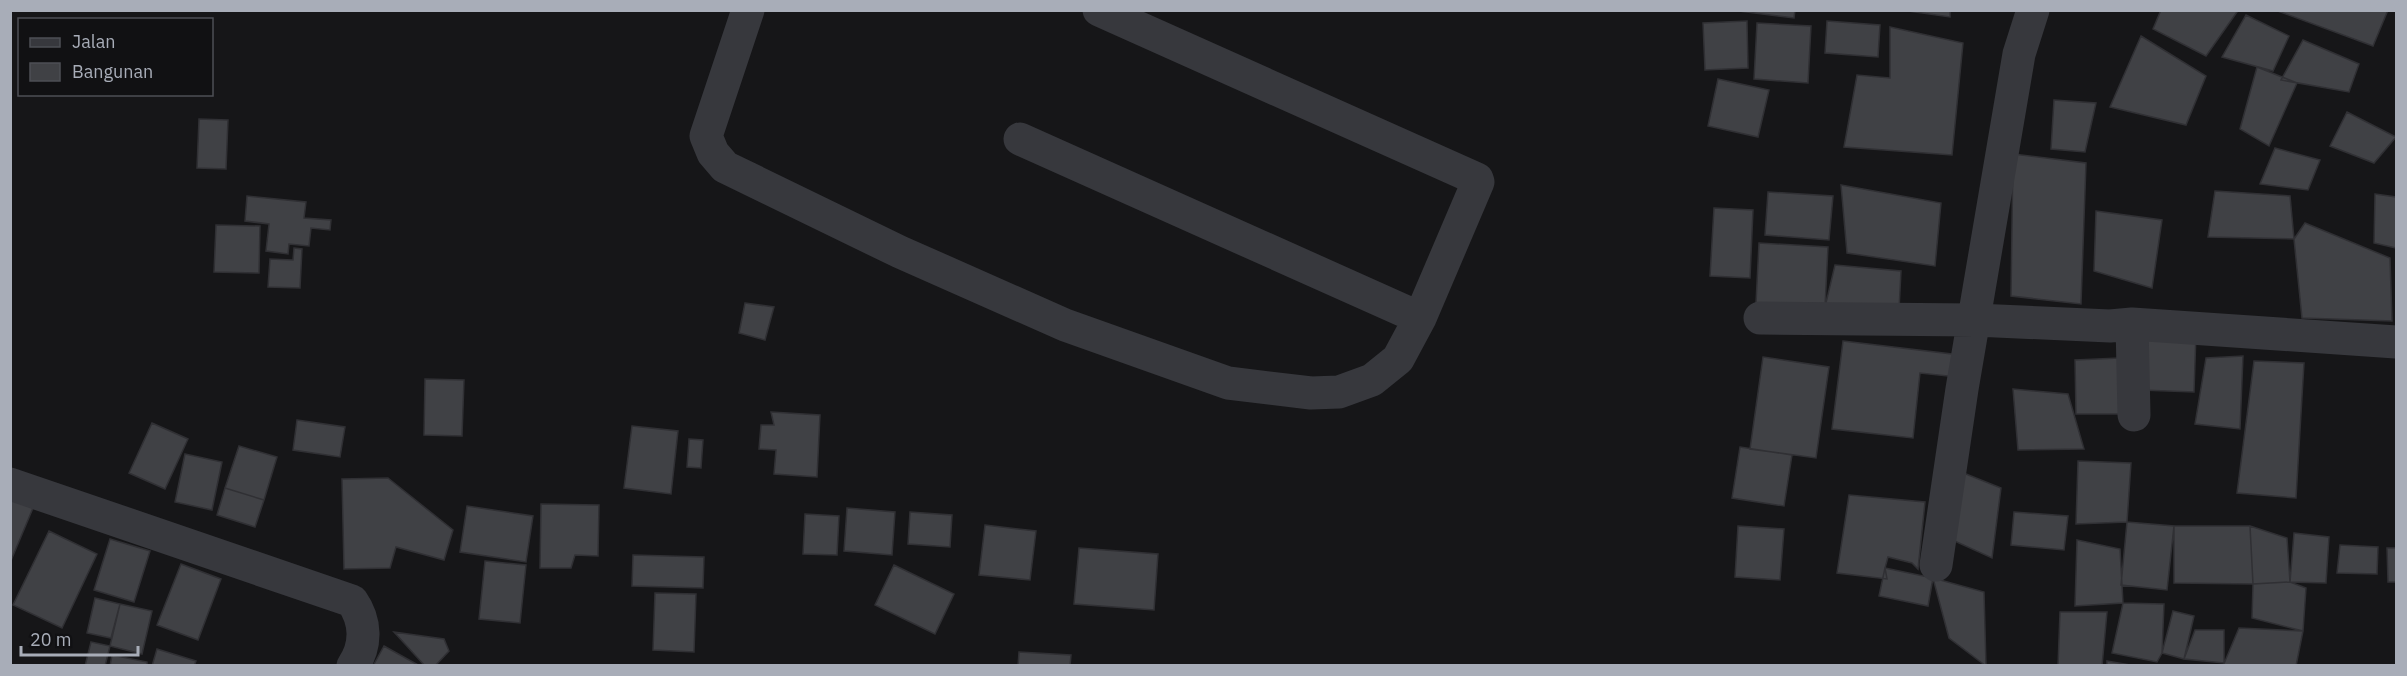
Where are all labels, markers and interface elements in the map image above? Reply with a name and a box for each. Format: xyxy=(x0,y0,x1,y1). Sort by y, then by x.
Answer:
legend xyxy=(18,18,213,96)
text: Jalan xyxy=(72,30,116,53)
text: Bangunan xyxy=(72,60,153,83)
scale bar xyxy=(21,619,138,657)
text: 20 m xyxy=(30,628,72,651)

